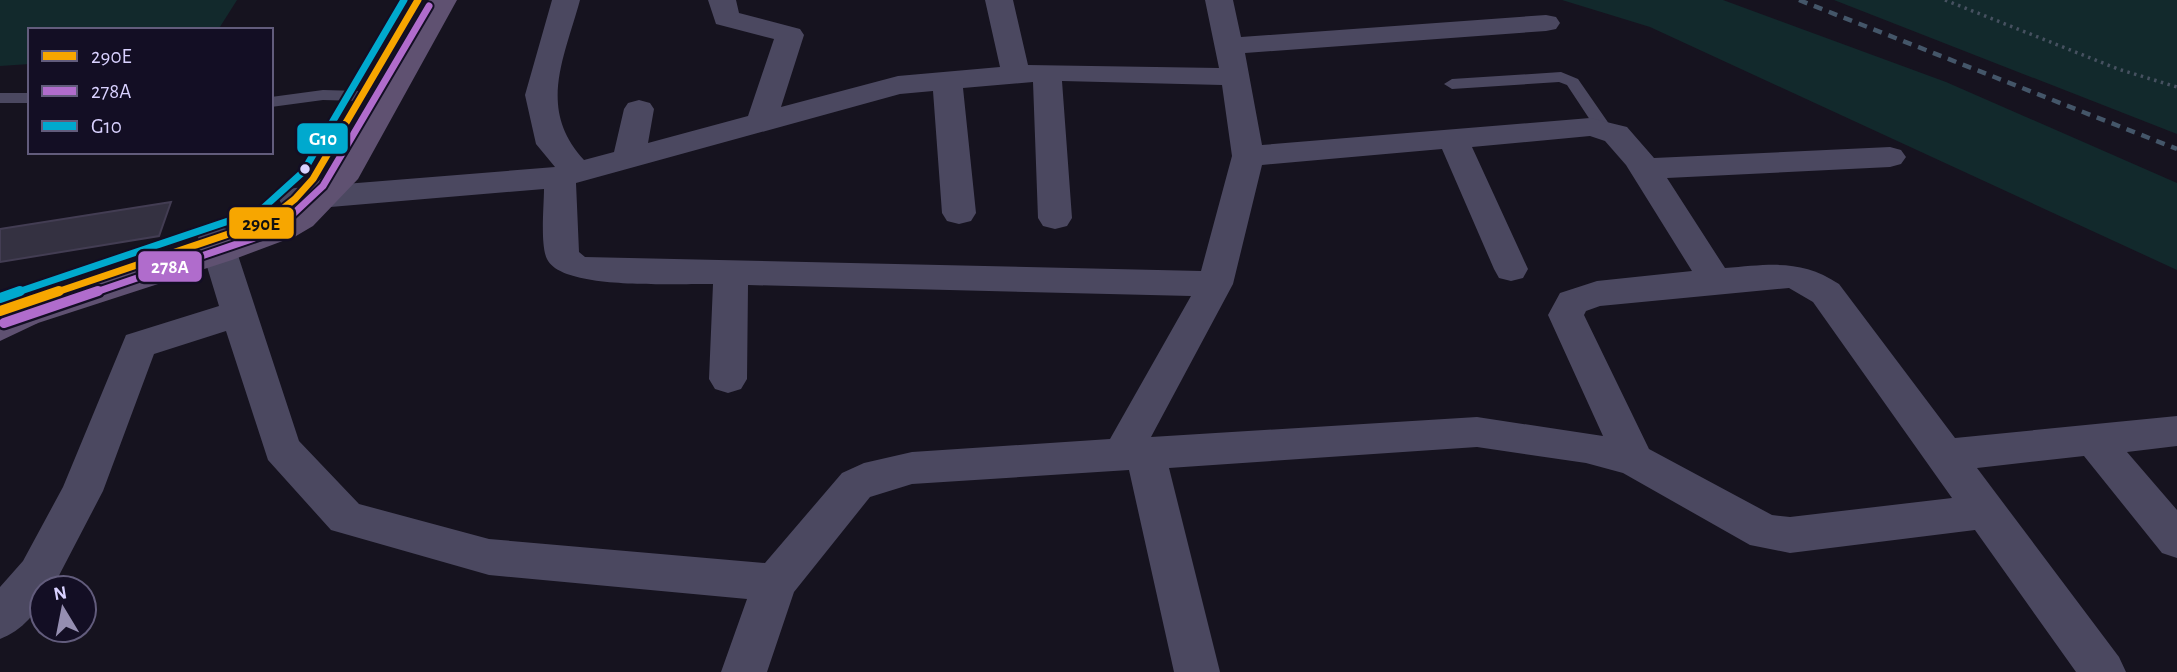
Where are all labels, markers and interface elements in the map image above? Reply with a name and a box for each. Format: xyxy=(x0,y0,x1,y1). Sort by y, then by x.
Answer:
legend xyxy=(28,28,273,154)
text: 290E xyxy=(91,46,132,67)
text: 278A xyxy=(91,81,131,102)
text: G10 xyxy=(91,116,122,137)
line badge: G10 xyxy=(296,122,349,155)
text: G10 xyxy=(309,130,337,149)
unlabelled marker xyxy=(298,162,312,176)
line badge: 290E xyxy=(228,206,295,240)
text: 290E xyxy=(242,215,280,234)
line badge: 278A xyxy=(137,250,203,283)
text: 278A xyxy=(151,258,190,277)
north arrow xyxy=(28,574,98,644)
text: N xyxy=(52,583,68,604)

